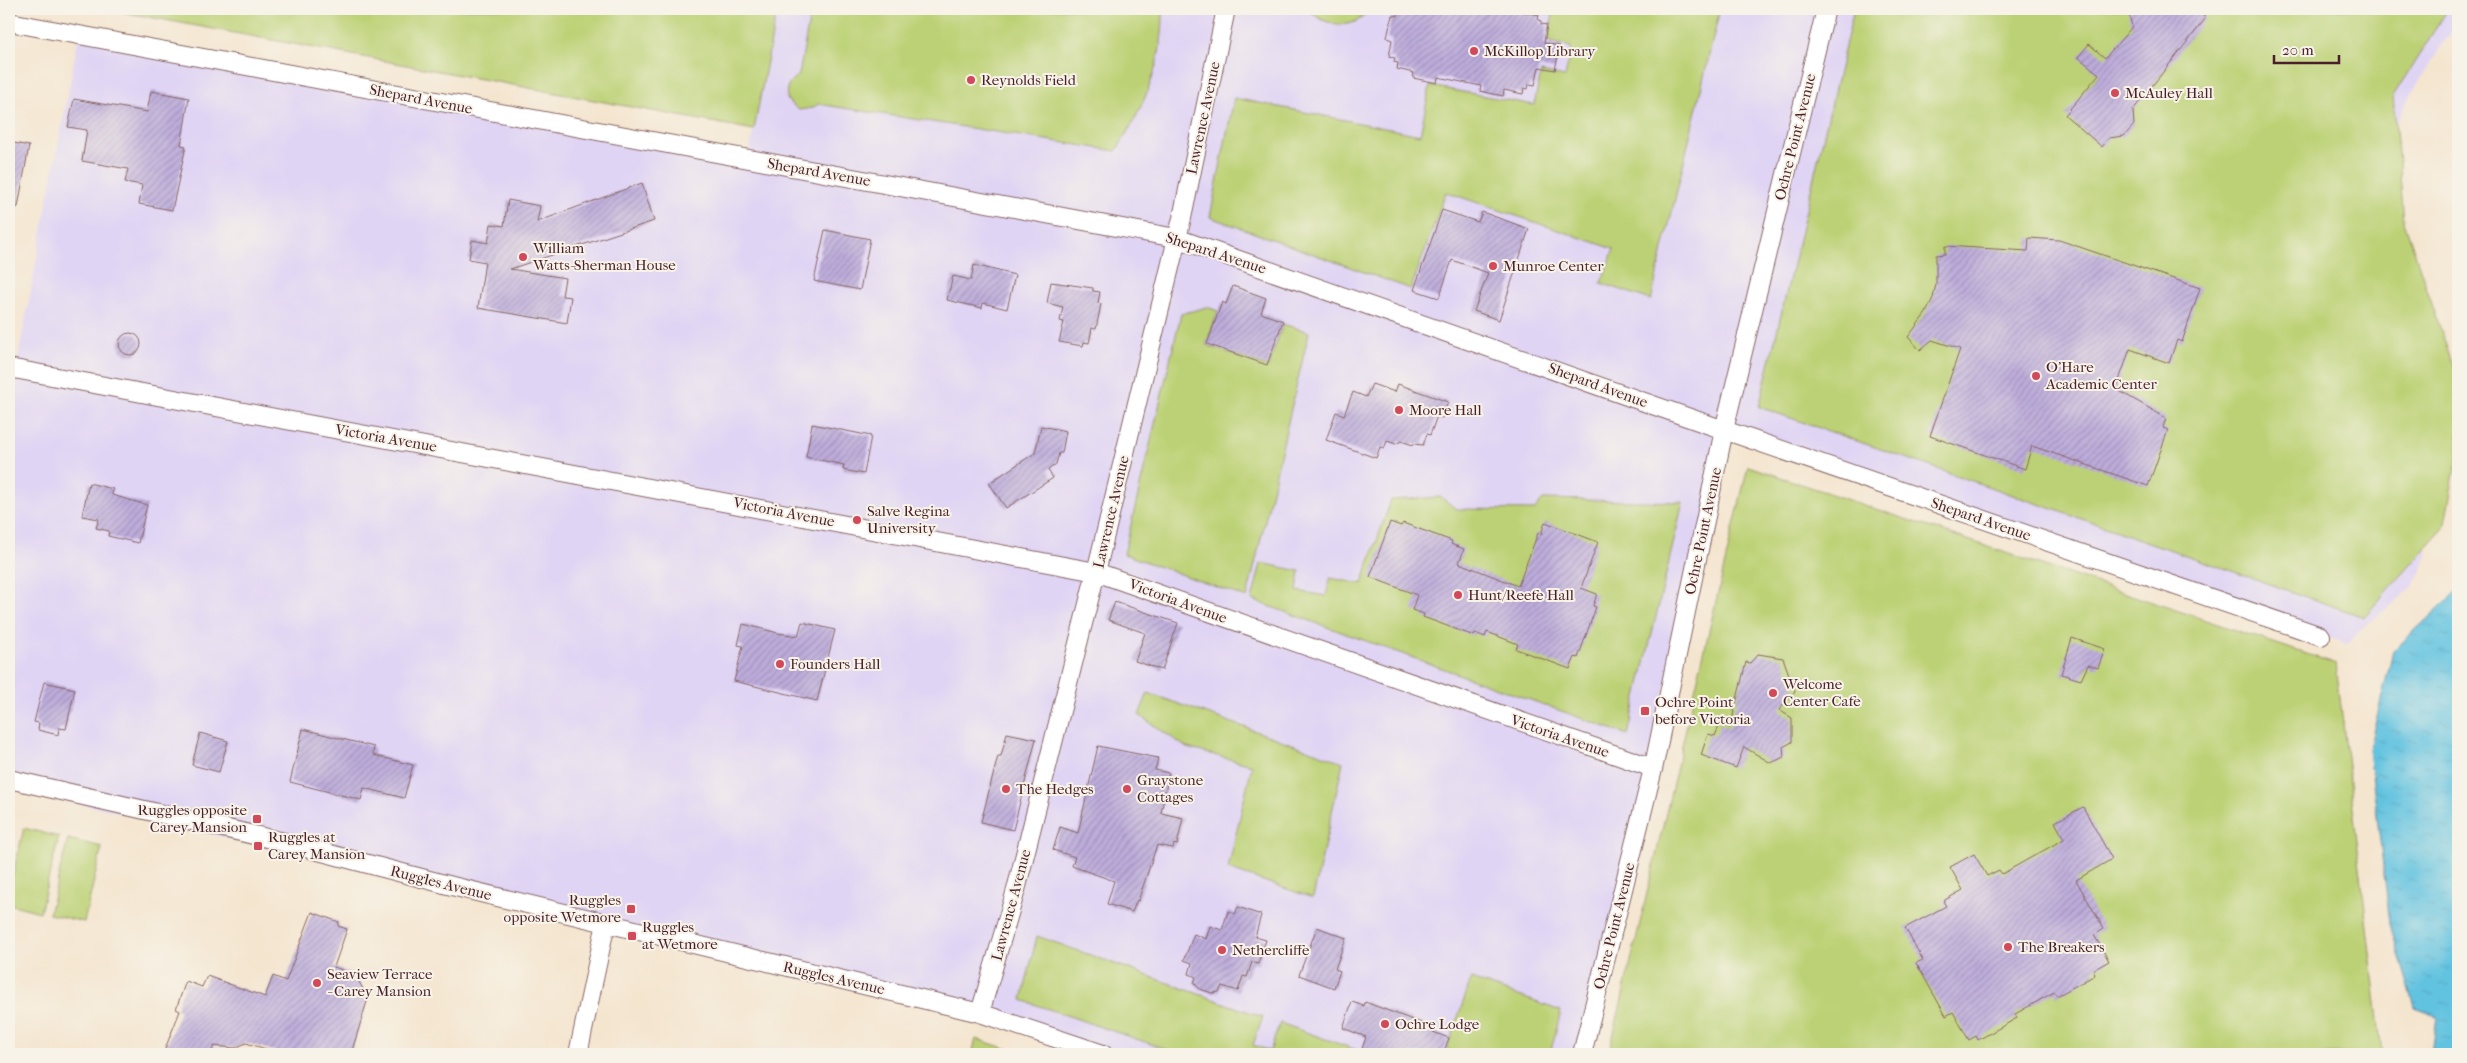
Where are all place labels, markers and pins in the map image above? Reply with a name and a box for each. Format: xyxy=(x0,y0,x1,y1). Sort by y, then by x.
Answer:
place label: McKillop Library xyxy=(1484,42,1596,60)
marker: McKillop Library xyxy=(1468,45,1480,57)
place label: Reynolds Field xyxy=(981,71,1077,89)
marker: Reynolds Field xyxy=(965,74,977,86)
place label: McAuley Hall xyxy=(2125,84,2213,102)
marker: McAuley Hall xyxy=(2109,87,2121,99)
place label: William Watts-Sherman House xyxy=(532,239,676,274)
marker: William Watts-Sherman House xyxy=(517,251,529,263)
place label: Munroe Center xyxy=(1503,257,1604,275)
marker: Munroe Center xyxy=(1487,260,1499,272)
place label: O'Hare Academic Center xyxy=(2045,358,2157,393)
marker: O'Hare Academic Center xyxy=(2030,370,2042,382)
place label: Moore Hall xyxy=(1409,401,1482,419)
marker: Moore Hall xyxy=(1393,404,1405,416)
place label: Salve Regina University xyxy=(867,502,951,537)
marker: Salve Regina University xyxy=(851,514,863,526)
place label: Hunt/Reefe Hall xyxy=(1468,586,1574,604)
marker: Hunt/Reefe Hall xyxy=(1452,589,1464,601)
place label: Founders Hall xyxy=(790,655,880,673)
marker: Founders Hall xyxy=(774,658,786,670)
place label: Welcome Center Cafe xyxy=(1782,675,1861,710)
marker: Welcome Center Cafe xyxy=(1767,687,1779,699)
place label: Ochre Point before Victoria xyxy=(1654,693,1752,728)
marker: Ochre Point before Victoria xyxy=(1639,705,1651,717)
place label: Graystone Cottages xyxy=(1137,771,1204,806)
place label: The Hedges xyxy=(1016,780,1094,798)
marker: The Hedges xyxy=(1000,783,1012,795)
marker: Graystone Cottages xyxy=(1121,783,1133,795)
place label: Ruggles opposite Carey Mansion xyxy=(137,801,248,836)
marker: Ruggles opposite Carey Mansion xyxy=(251,813,263,825)
place label: Ruggles at Carey Mansion xyxy=(268,828,365,863)
marker: Ruggles at Carey Mansion xyxy=(252,840,264,852)
place label: Ruggles opposite Wetmore xyxy=(504,891,622,926)
marker: Ruggles opposite Wetmore xyxy=(625,903,637,915)
place label: Ruggles at Wetmore xyxy=(642,918,718,953)
marker: Ruggles at Wetmore xyxy=(626,930,638,942)
place label: The Breakers xyxy=(2018,938,2105,956)
place label: Nethercliffe xyxy=(1232,941,1310,959)
marker: The Breakers xyxy=(2002,941,2014,953)
marker: Nethercliffe xyxy=(1216,944,1228,956)
place label: Seaview Terrace - Carey Mansion xyxy=(327,965,433,1000)
marker: Seaview Terrace - Carey Mansion xyxy=(311,977,323,989)
place label: Ochre Lodge xyxy=(1395,1015,1480,1033)
marker: Ochre Lodge xyxy=(1379,1018,1391,1030)

